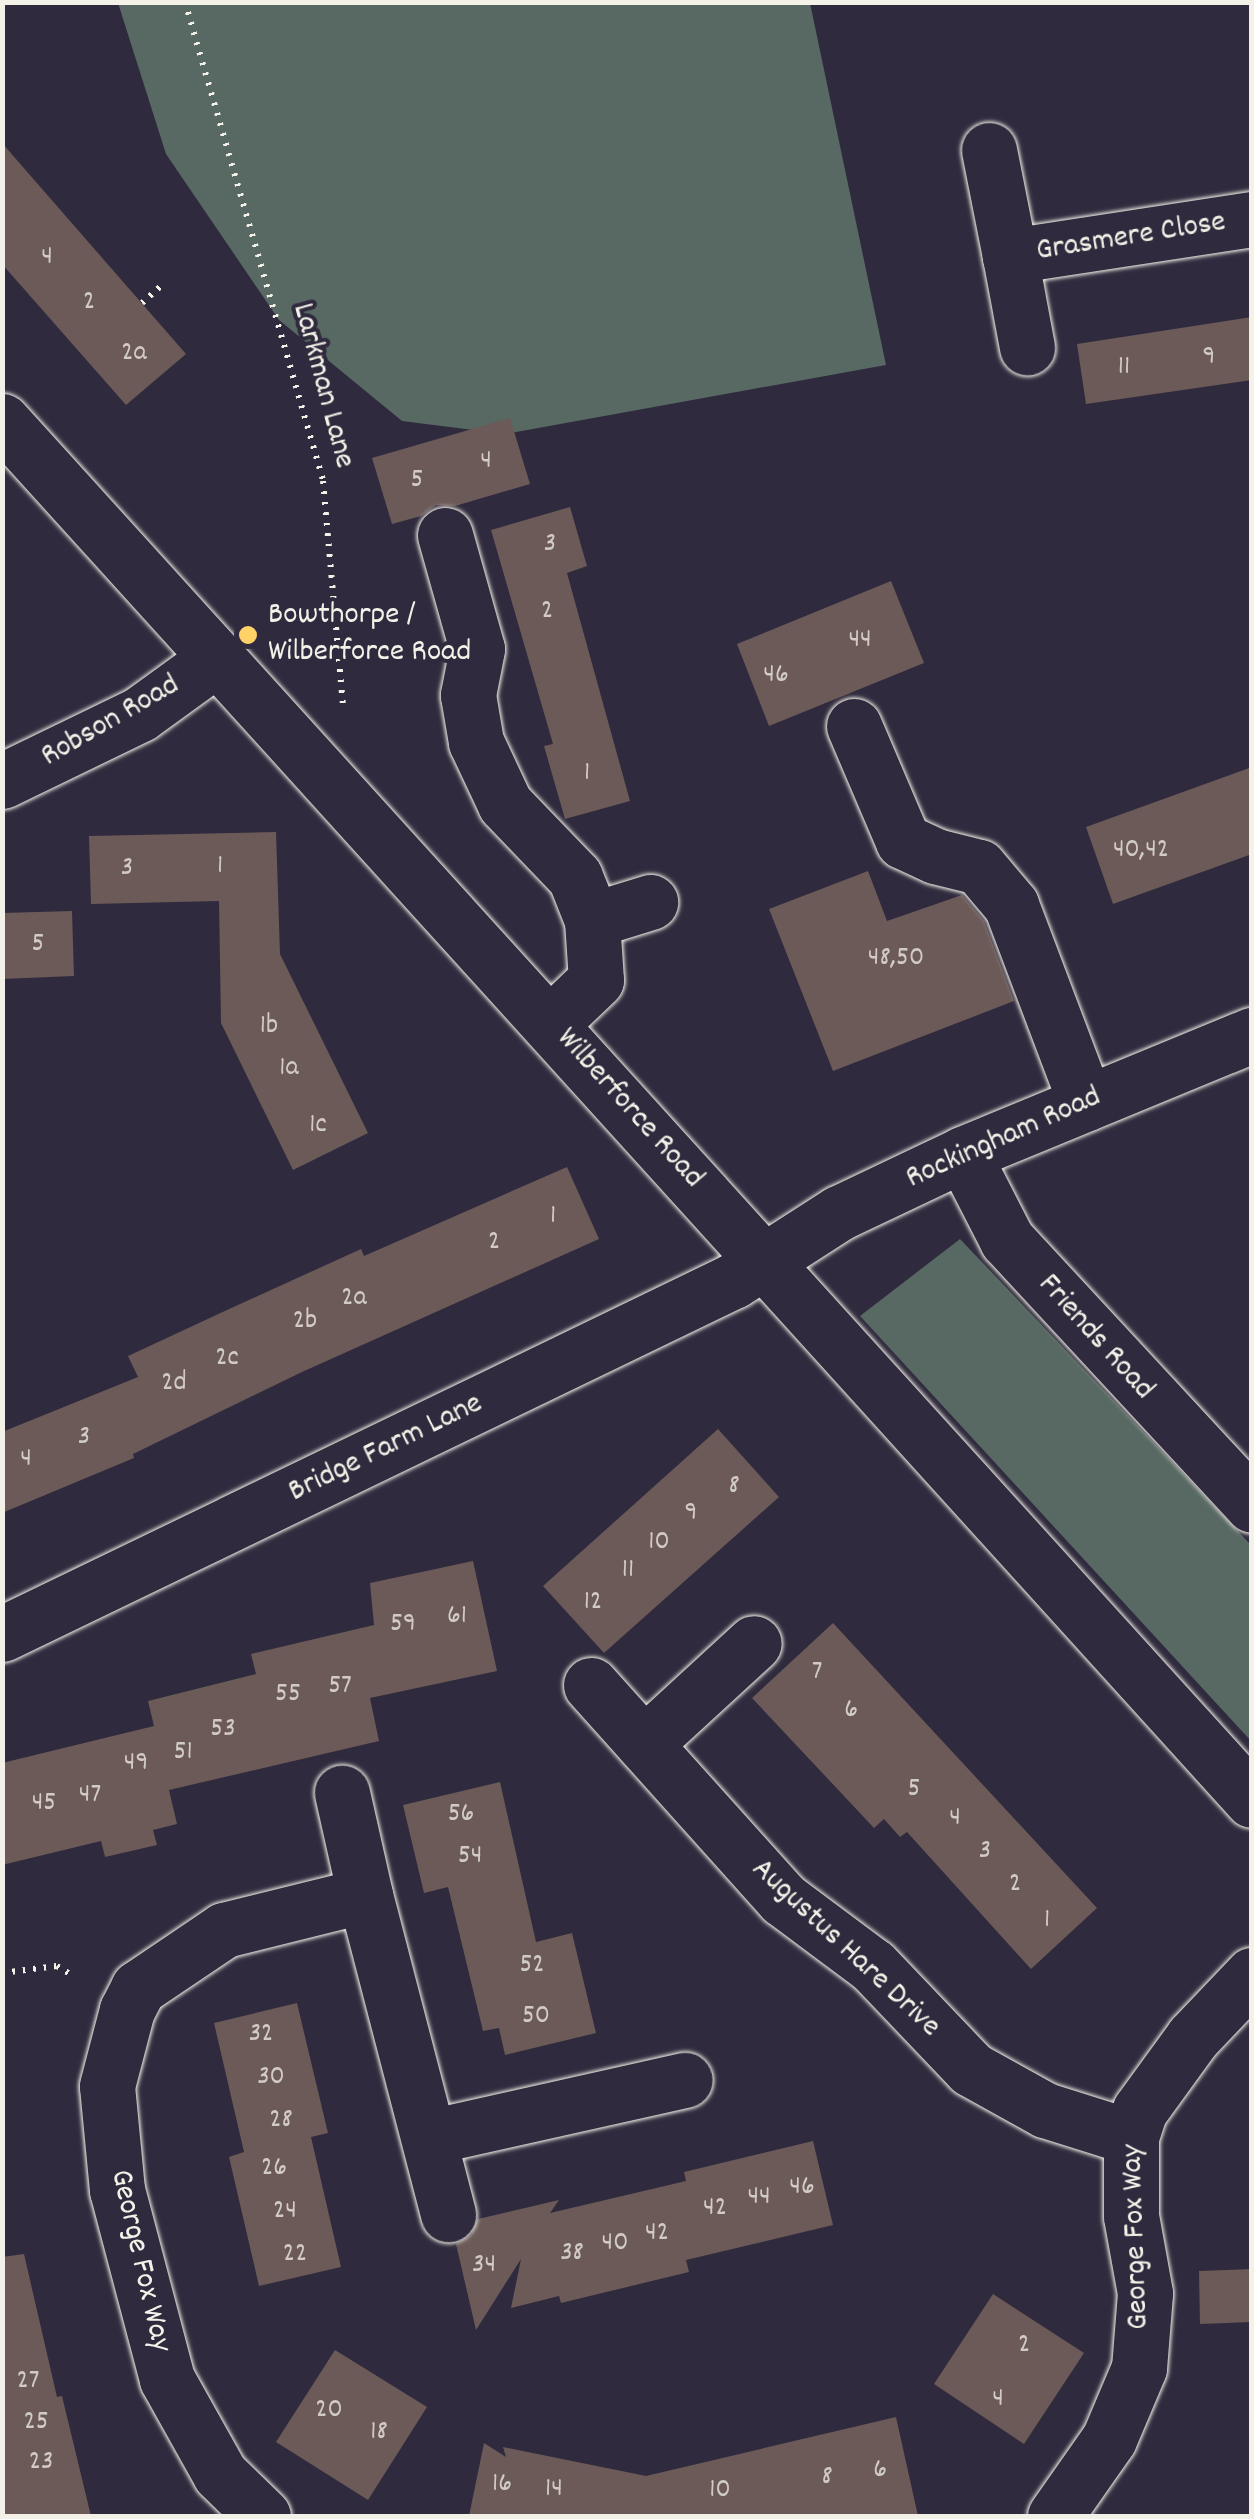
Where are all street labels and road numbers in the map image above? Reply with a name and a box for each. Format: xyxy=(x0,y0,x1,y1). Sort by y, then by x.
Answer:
street label: Grasmere Close xyxy=(1034,204,1228,272)
street label: Larkman Lane xyxy=(282,299,362,473)
street label: Robson Road xyxy=(35,667,187,777)
street label: Wilberforce Road xyxy=(547,1021,711,1197)
street label: Rockingham Road xyxy=(901,1079,1107,1199)
street label: Friends Road xyxy=(1028,1267,1162,1409)
street label: Bridge Farm Lane xyxy=(283,1386,489,1512)
street label: Augustus Hare Drive xyxy=(742,1851,948,2047)
street label: George Fox Way xyxy=(1115,2143,1159,2331)
street label: George Fox Way xyxy=(99,2166,179,2356)

